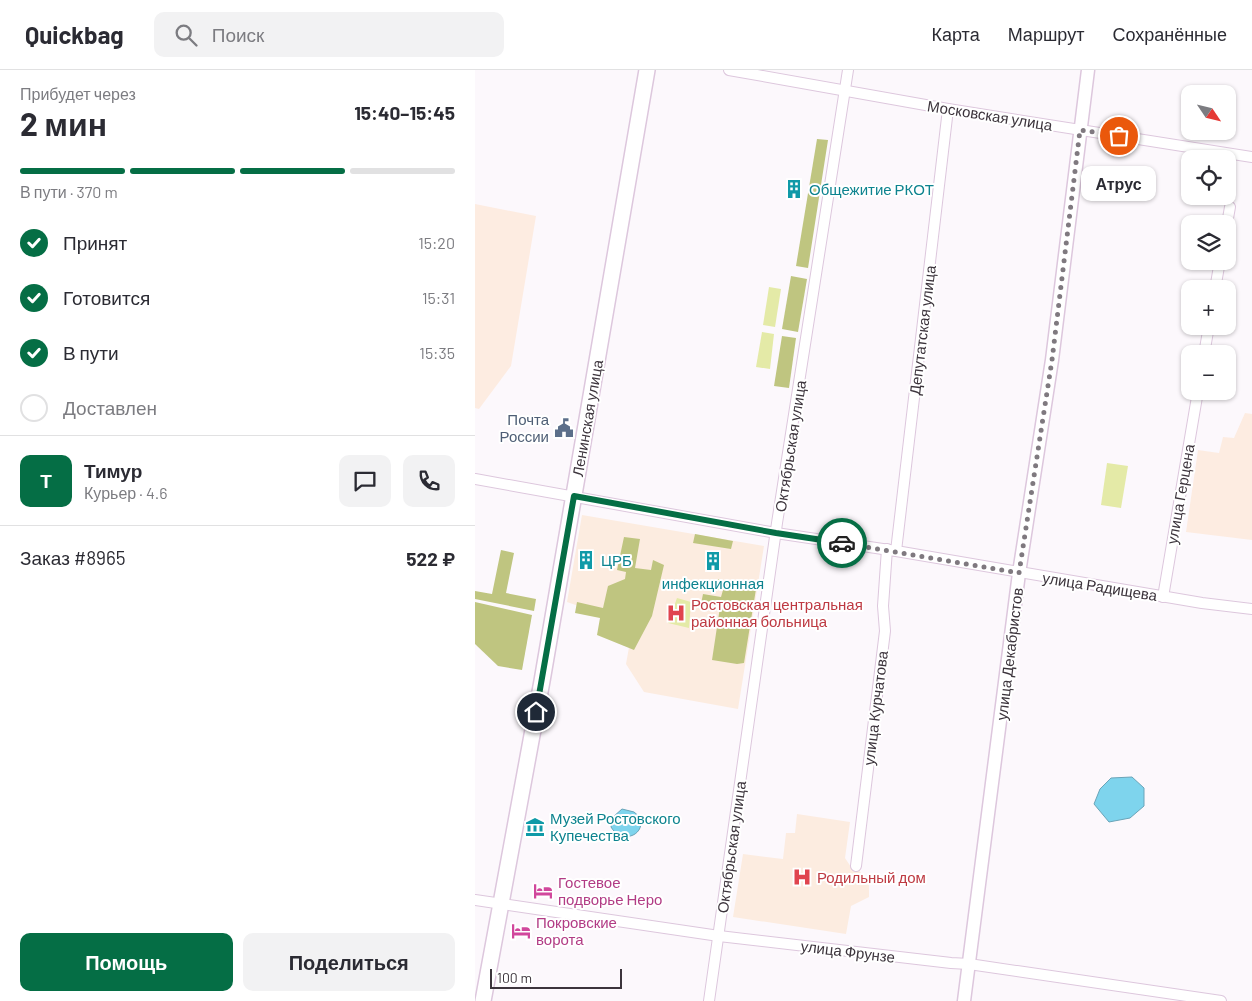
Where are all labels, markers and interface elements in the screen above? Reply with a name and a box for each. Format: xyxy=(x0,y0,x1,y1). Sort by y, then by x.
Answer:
search box xyxy=(154,12,504,57)
text: Quickbag xyxy=(25,20,124,49)
icon: search xyxy=(172,21,200,49)
text: Поиск xyxy=(212,23,264,46)
text: Карта xyxy=(932,23,980,45)
text: Маршрут xyxy=(1008,23,1084,45)
text: Сохранённые xyxy=(1112,23,1227,45)
text: Прибудет через xyxy=(20,84,136,103)
north arrow xyxy=(1181,85,1236,140)
map controls xyxy=(1181,85,1236,400)
street label: Московская улица xyxy=(926,96,1055,134)
text: 15:40–15:45 xyxy=(354,101,455,124)
text: 2 мин xyxy=(20,104,107,142)
pin xyxy=(1098,115,1140,157)
icon: bag xyxy=(1105,122,1133,150)
button: locate xyxy=(1181,150,1236,205)
callout: Атрус xyxy=(1081,166,1157,201)
text: Атрус xyxy=(1095,174,1142,193)
building icon: Общежитие РКОТ xyxy=(783,178,805,200)
place label: Общежитие РКОТ xyxy=(809,180,934,198)
text: В пути · 370 m xyxy=(20,182,118,201)
button: layers xyxy=(1181,215,1236,270)
icon: check xyxy=(20,229,48,257)
text: Принят xyxy=(63,231,127,254)
text: 15:20 xyxy=(418,233,455,252)
street label: Депутатская улица xyxy=(905,263,939,396)
button: + xyxy=(1181,280,1236,335)
icon: check xyxy=(20,284,48,312)
text: Готовится xyxy=(63,286,150,309)
text: 15:31 xyxy=(422,288,455,307)
icon: check xyxy=(20,339,48,367)
text: В пути xyxy=(63,341,119,364)
text: 15:35 xyxy=(419,343,455,362)
button: − xyxy=(1181,345,1236,400)
street label: Ленинская улица xyxy=(568,358,606,478)
street label: Октябрьская улица xyxy=(771,378,809,513)
text: Доставлен xyxy=(63,396,157,419)
place label: Почта России xyxy=(500,410,550,445)
public building icon: Почта России xyxy=(553,417,575,439)
street label: улица Герцена xyxy=(1162,442,1198,546)
button: chat xyxy=(339,455,391,507)
button: phone xyxy=(403,455,455,507)
text: Тимур xyxy=(84,459,142,482)
text: Т xyxy=(40,469,52,492)
text: Курьер · 4.6 xyxy=(84,483,167,502)
courier xyxy=(817,518,867,568)
icon: car xyxy=(828,529,856,557)
text: Заказ #8965 xyxy=(20,546,126,569)
text: 522 ₽ xyxy=(406,547,455,570)
building icon: ЦРБ xyxy=(575,549,597,571)
building icon: инфекционная xyxy=(702,550,724,572)
place label: ЦРБ xyxy=(601,551,632,569)
street label: улица Радищева xyxy=(1041,568,1159,604)
place label: инфекционная xyxy=(662,574,764,592)
street label: улица Декабристов xyxy=(992,586,1026,721)
place label: Ростовская центральная районная больница xyxy=(691,595,863,630)
hospital icon: Ростовская центральная районная больница xyxy=(665,602,687,624)
street label: улица Курчатова xyxy=(859,649,891,766)
pin xyxy=(515,691,557,733)
icon: home xyxy=(522,698,550,726)
street label: Октябрьская улица xyxy=(713,779,749,914)
place label: Музей Ростовского Купечества xyxy=(550,809,681,844)
museum icon: Музей Ростовского Купечества xyxy=(524,816,546,838)
hospital icon: Родильный дом xyxy=(791,866,813,888)
place label: Родильный дом xyxy=(817,868,926,886)
place label: Гостевое подворье Неро xyxy=(558,873,662,908)
hotel icon: Гостевое подворье Неро xyxy=(532,880,554,902)
place label: Покровские ворота xyxy=(536,913,617,948)
hotel icon: Покровские ворота xyxy=(510,920,532,942)
button: Помощь xyxy=(20,933,233,991)
button: Поделиться xyxy=(243,933,455,991)
street label: улица Фрунзе xyxy=(800,936,896,966)
scale bar xyxy=(490,966,623,989)
text: 100 m xyxy=(497,969,532,986)

